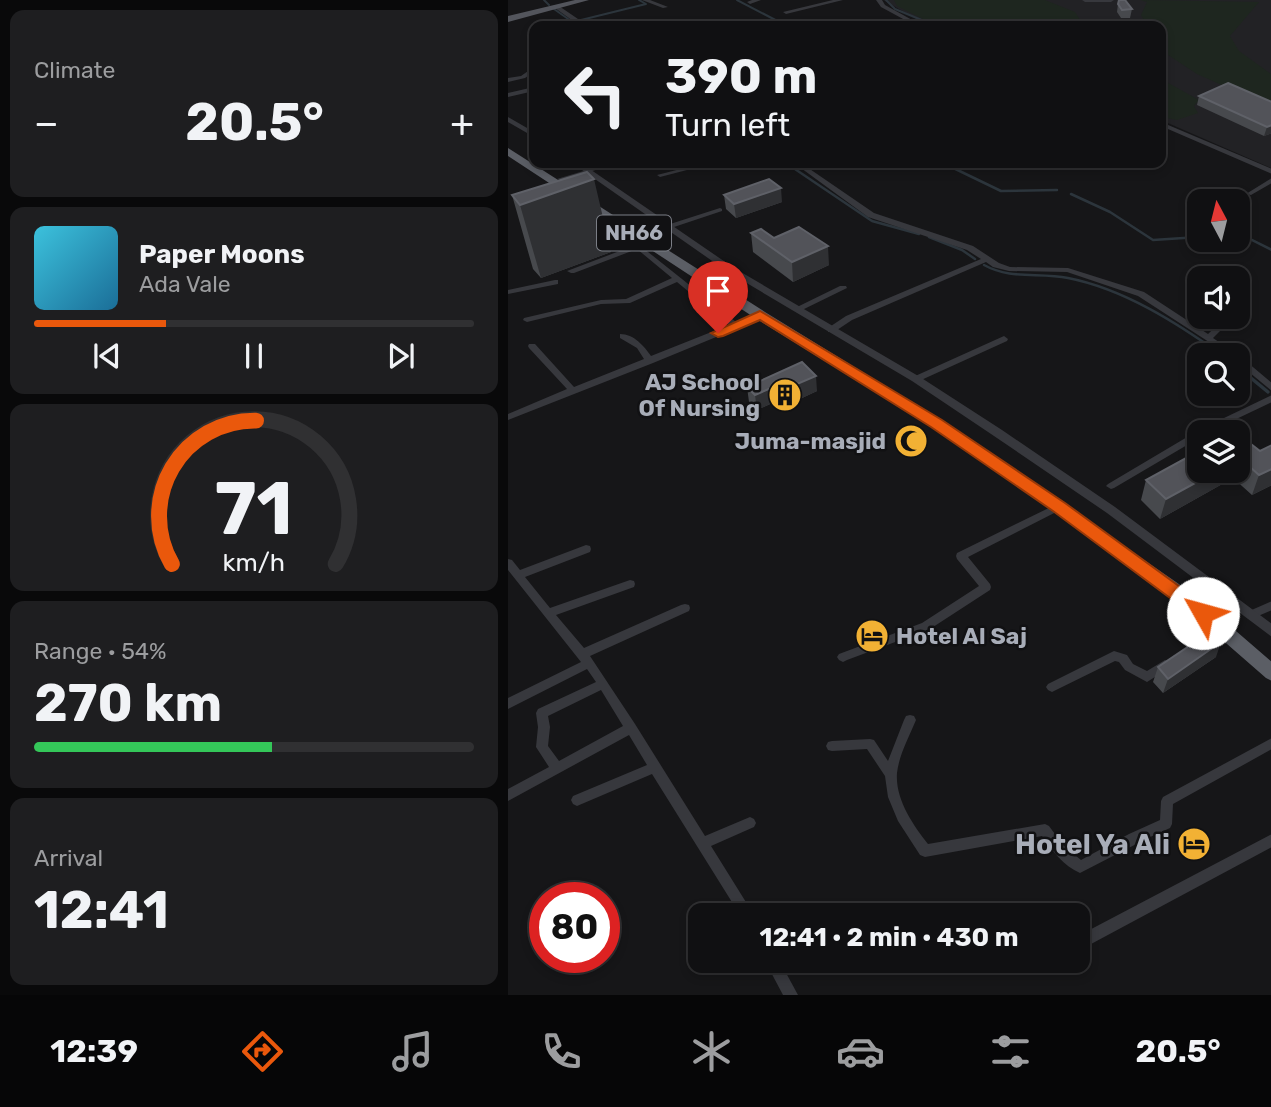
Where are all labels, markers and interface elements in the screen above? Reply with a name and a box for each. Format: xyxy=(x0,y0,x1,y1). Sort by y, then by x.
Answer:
text: 390 m xyxy=(665,47,817,105)
icon: left xyxy=(550,49,641,140)
text: Climate xyxy=(34,56,115,84)
text: 20.5° xyxy=(185,91,324,153)
text: − xyxy=(34,100,59,146)
text: + xyxy=(450,100,474,146)
text: Turn left xyxy=(665,106,790,144)
north arrow xyxy=(1187,189,1250,252)
map controls xyxy=(1187,189,1250,483)
road number: NH66 xyxy=(597,216,671,250)
text: Paper Moons xyxy=(139,239,305,270)
pin xyxy=(688,261,748,333)
button: sound xyxy=(1187,266,1250,329)
text: Ada Vale xyxy=(139,270,231,298)
icon: arrive xyxy=(699,272,737,310)
icon: previous xyxy=(88,337,126,375)
icon: pause xyxy=(235,337,273,375)
icon: next xyxy=(382,337,420,375)
button: search xyxy=(1187,343,1250,406)
place label: AJ School Of Nursing xyxy=(639,368,760,422)
building icon: AJ School Of Nursing xyxy=(766,376,804,414)
button: layers xyxy=(1187,420,1250,483)
mosque icon: Juma-masjid xyxy=(892,422,930,460)
place label: Juma-masjid xyxy=(735,427,886,455)
text: 71 xyxy=(215,466,293,552)
text: km/h xyxy=(223,547,285,576)
position arrow xyxy=(1166,576,1240,650)
hotel icon: Hotel Al Saj xyxy=(853,617,891,655)
place label: Hotel Al Saj xyxy=(896,622,1027,650)
text: Range · 54% xyxy=(34,637,167,665)
text: 270 km xyxy=(34,672,222,734)
hotel icon: Hotel Ya Ali xyxy=(1175,825,1213,863)
place label: Hotel Ya Ali xyxy=(1015,828,1170,861)
text: Arrival xyxy=(34,844,103,872)
text: 12:41 xyxy=(34,879,169,941)
speed limit sign: 80 xyxy=(529,882,620,973)
text: 12:41 · 2 min · 430 m xyxy=(759,922,1019,953)
icon: directions xyxy=(238,1027,287,1076)
icon: music xyxy=(388,1027,437,1076)
icon: phone xyxy=(537,1027,586,1076)
icon: climate xyxy=(687,1027,736,1076)
icon: car xyxy=(836,1027,885,1076)
icon: filters xyxy=(986,1027,1035,1076)
text: 12:39 xyxy=(50,1032,138,1070)
text: 20.5° xyxy=(1135,1032,1221,1070)

